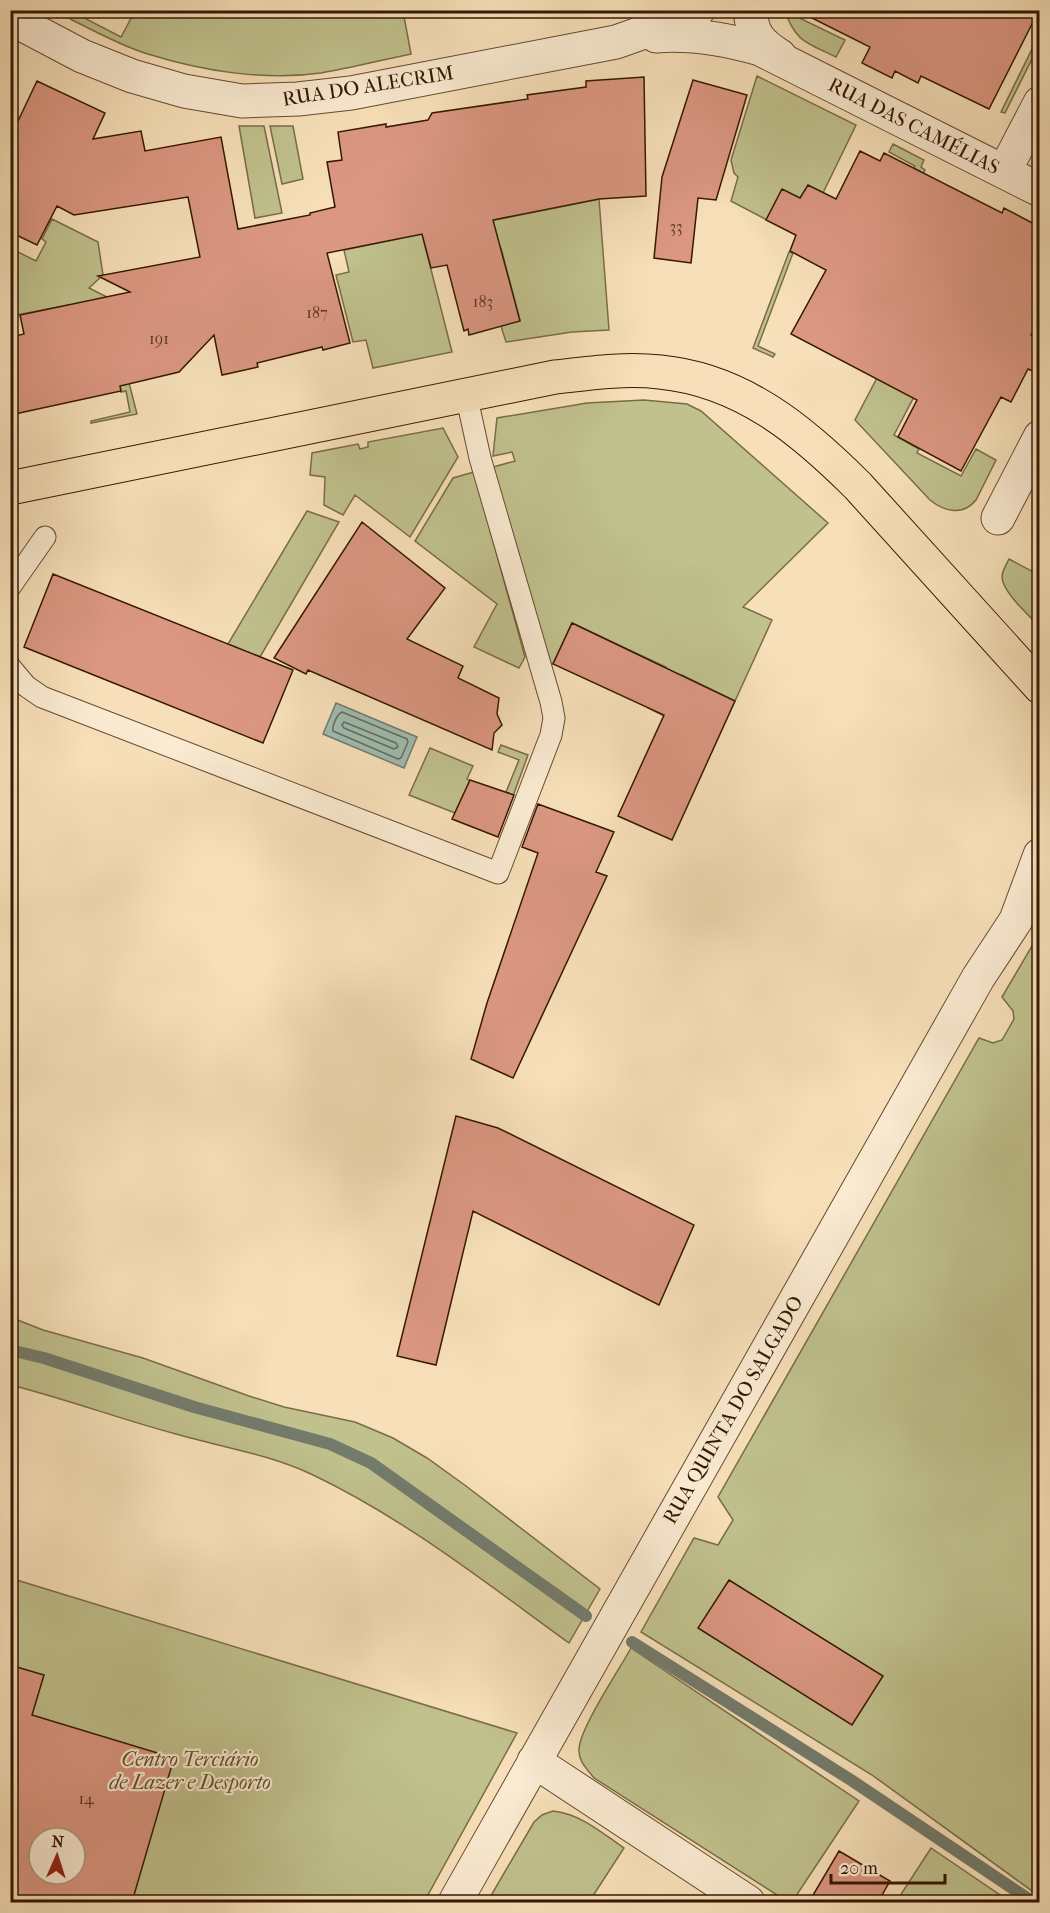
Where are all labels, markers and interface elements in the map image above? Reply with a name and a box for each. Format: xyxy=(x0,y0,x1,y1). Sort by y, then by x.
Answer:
street label: RUA DO ALECRIM xyxy=(281,61,455,111)
street label: RUA DAS CAMÉLIAS xyxy=(825,72,1004,179)
house number: 33 xyxy=(669,217,683,236)
house number: 183 xyxy=(473,292,493,311)
house number: 187 xyxy=(306,303,328,322)
house number: 191 xyxy=(149,329,169,348)
street label: RUA QUINTA DO SALGADO xyxy=(658,1292,808,1528)
park label: Centro Terciário de Lazer e Desporto xyxy=(109,1748,271,1794)
house number: 14 xyxy=(78,1789,94,1808)
north arrow xyxy=(27,1826,87,1886)
text: N xyxy=(51,1832,65,1851)
scale bar xyxy=(831,1847,945,1885)
text: 20 m xyxy=(840,1858,878,1879)

